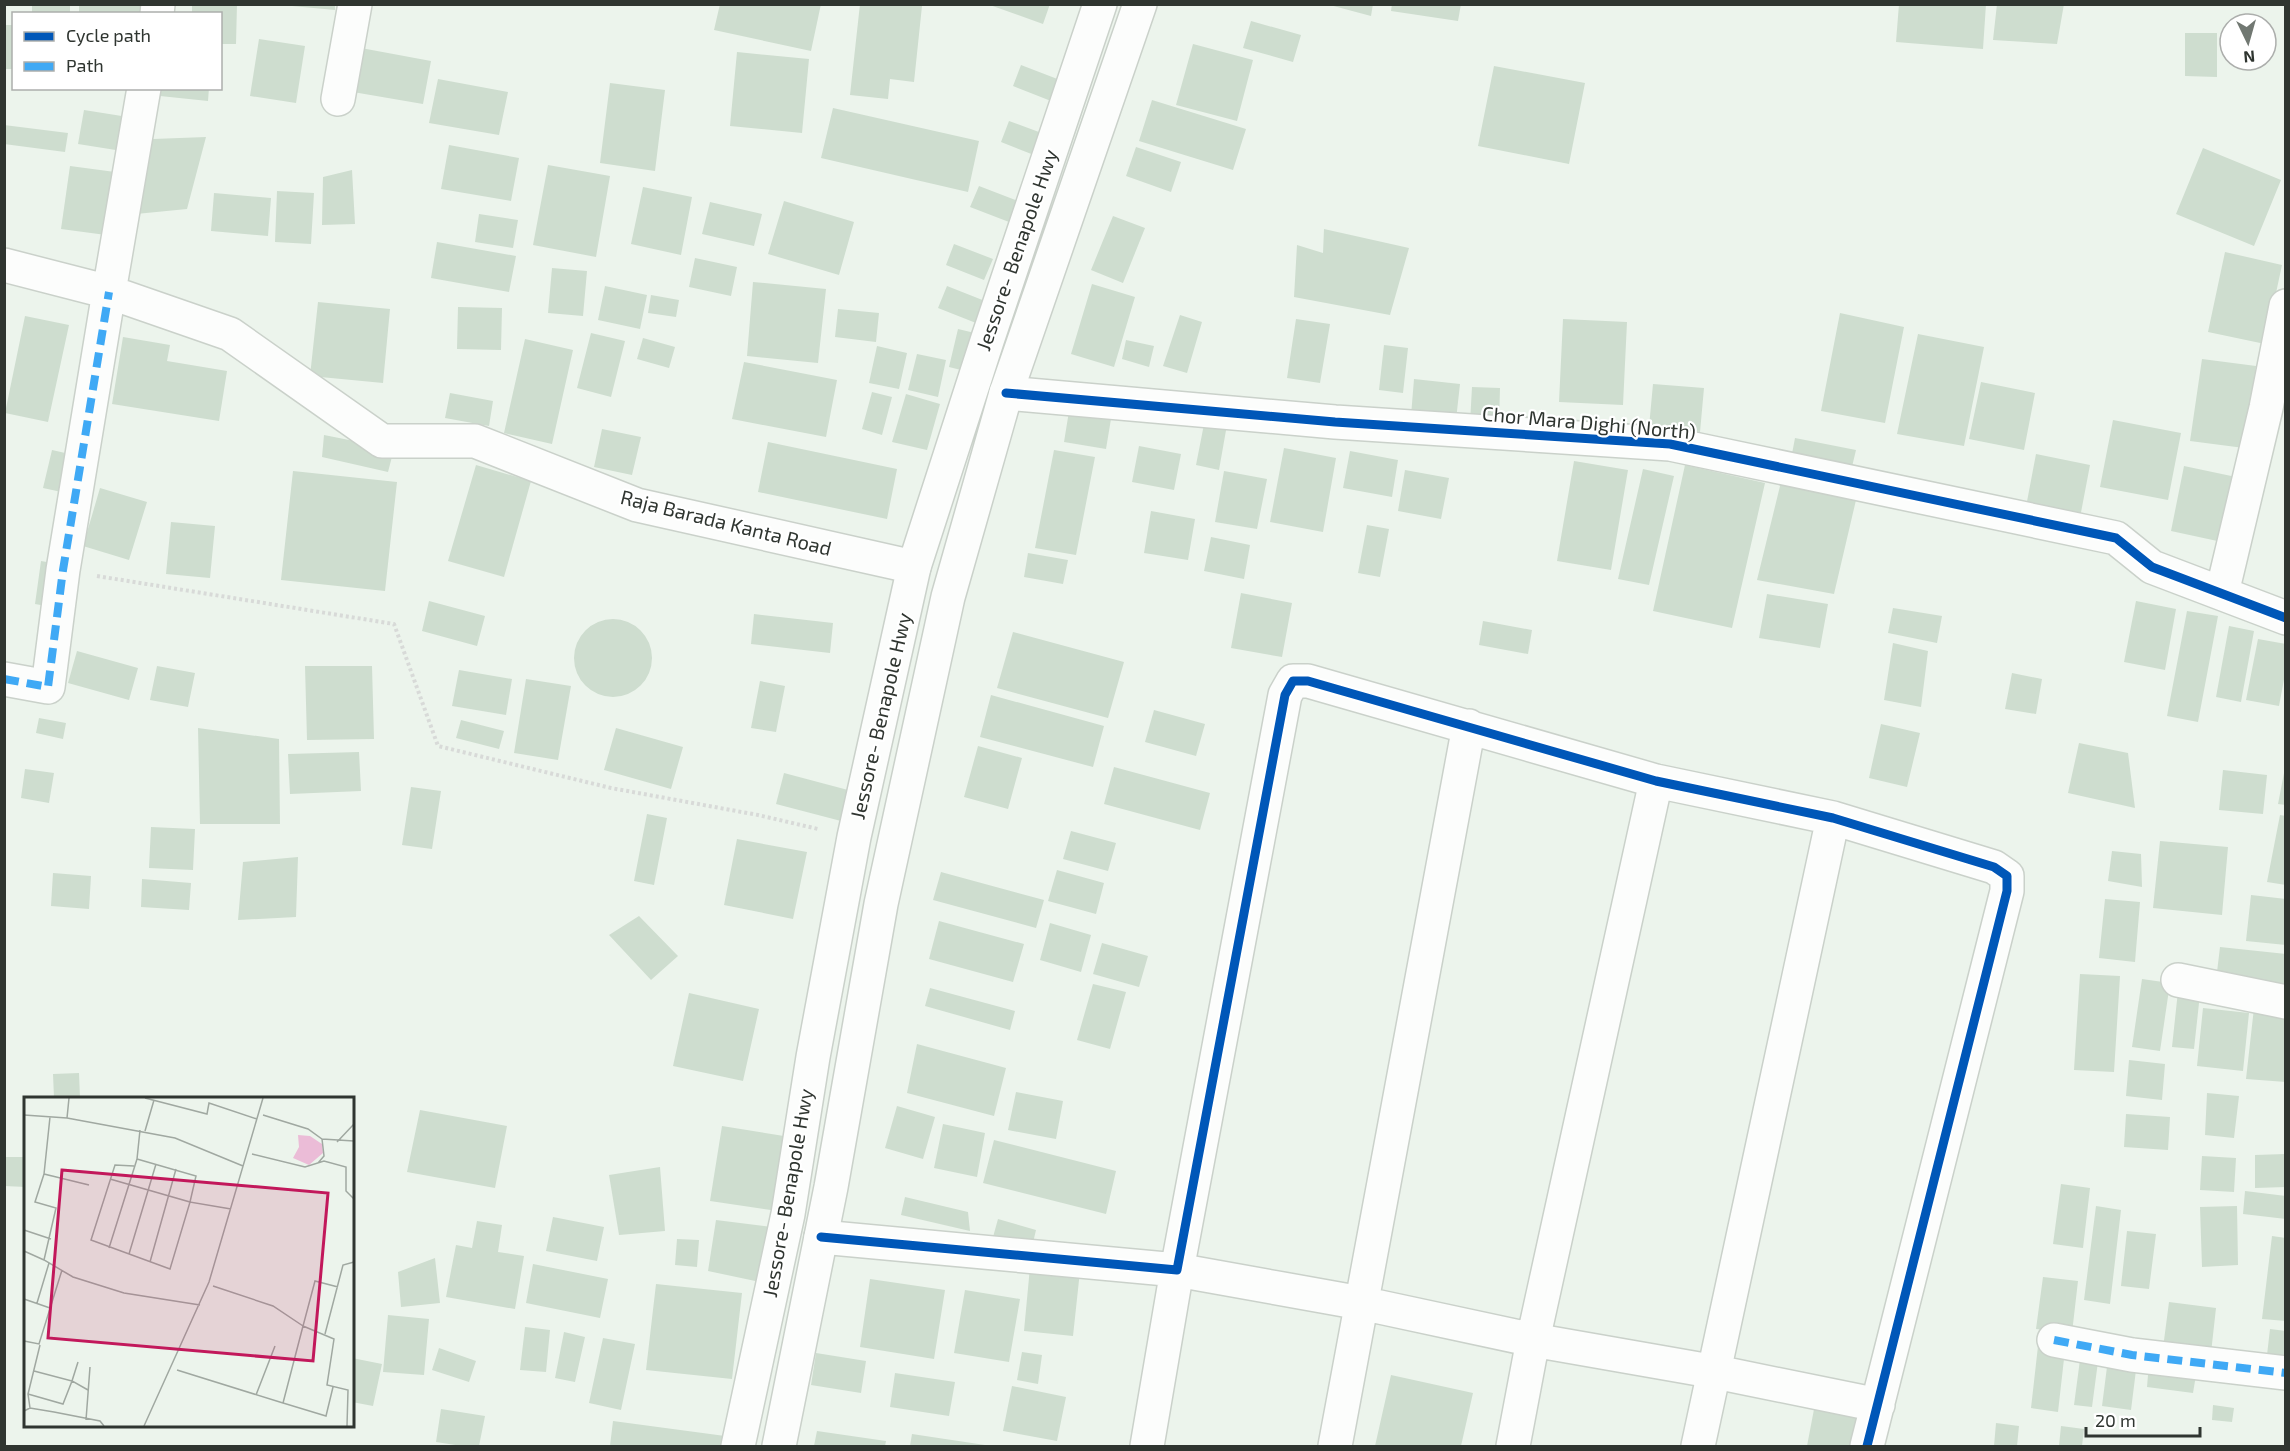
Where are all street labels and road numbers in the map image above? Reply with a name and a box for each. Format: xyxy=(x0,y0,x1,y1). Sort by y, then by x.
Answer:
street label: Jessore- Benapole Hwy xyxy=(970,145,1062,354)
street label: Chor Mara Dighi (North) xyxy=(1481,401,1697,443)
street label: Raja Barada Kanta Road xyxy=(618,484,834,560)
street label: Jessore- Benapole Hwy xyxy=(845,610,916,821)
street label: Jessore- Benapole Hwy xyxy=(757,1086,817,1299)

